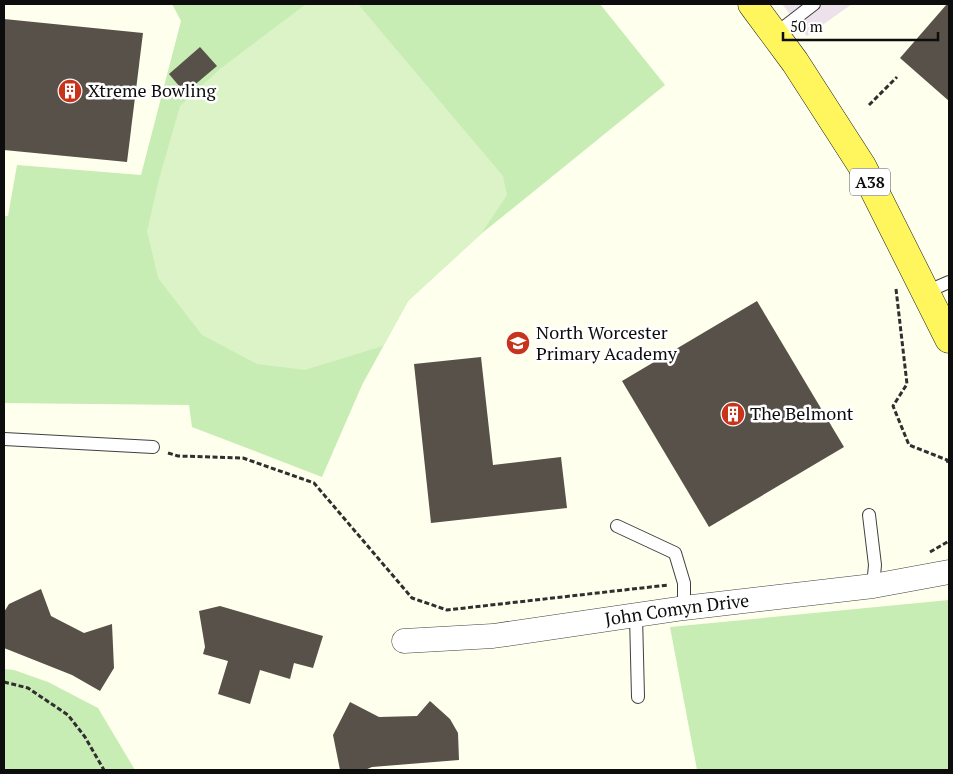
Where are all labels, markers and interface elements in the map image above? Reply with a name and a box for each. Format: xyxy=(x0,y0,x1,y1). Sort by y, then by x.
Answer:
scale bar xyxy=(783,10,938,42)
text: 50 m xyxy=(790,16,823,36)
building icon: Xtreme Bowling xyxy=(57,78,83,104)
place label: Xtreme Bowling xyxy=(88,78,216,102)
road number: A38 xyxy=(850,168,890,196)
place label: North Worcester Primary Academy xyxy=(536,320,678,365)
school or university icon: North Worcester Primary Academy xyxy=(505,330,531,356)
building icon: The Belmont xyxy=(720,401,746,427)
place label: The Belmont xyxy=(750,401,854,425)
street label: John Comyn Drive xyxy=(603,588,750,630)

